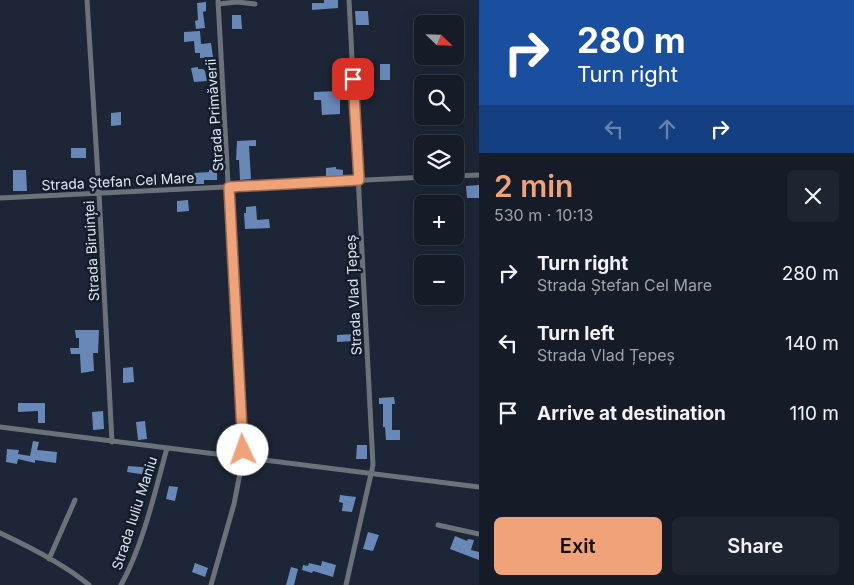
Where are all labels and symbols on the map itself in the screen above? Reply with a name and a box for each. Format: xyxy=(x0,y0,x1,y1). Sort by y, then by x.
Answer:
north arrow xyxy=(414,15,464,65)
street label: Strada Primăverii xyxy=(202,58,226,172)
pin xyxy=(332,58,374,100)
street label: Strada Ștefan Cel Mare xyxy=(41,169,195,194)
street label: Strada Biruinței xyxy=(80,200,103,302)
street label: Strada Vlad Țepeș xyxy=(341,234,366,356)
position arrow xyxy=(216,423,268,475)
street label: Strada Iuliu Maniu xyxy=(108,454,160,572)

